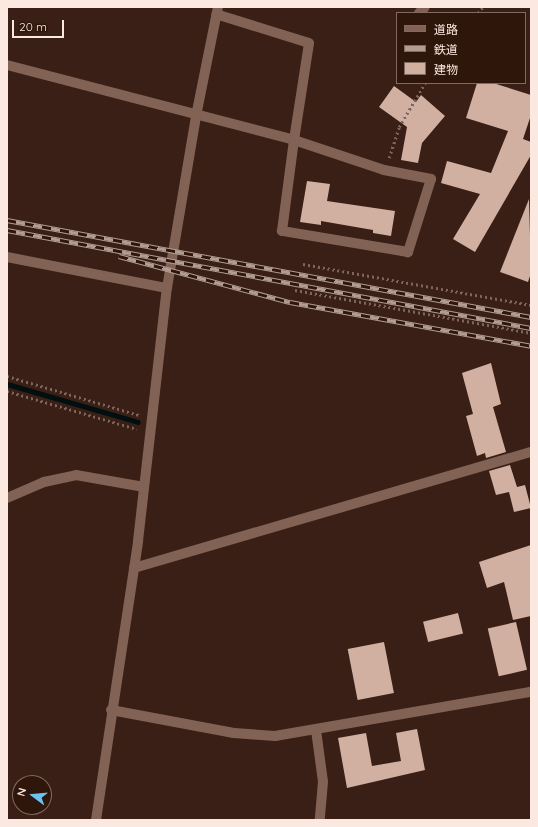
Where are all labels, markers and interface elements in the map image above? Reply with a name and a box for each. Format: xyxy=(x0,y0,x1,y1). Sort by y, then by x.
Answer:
scale bar xyxy=(14,12,66,38)
legend xyxy=(396,12,526,84)
text: 20 m xyxy=(19,19,47,34)
text: 道路 xyxy=(434,22,458,37)
text: 鉄道 xyxy=(434,42,458,57)
text: 建物 xyxy=(434,62,458,77)
north arrow xyxy=(12,775,52,815)
text: N xyxy=(14,786,29,798)

